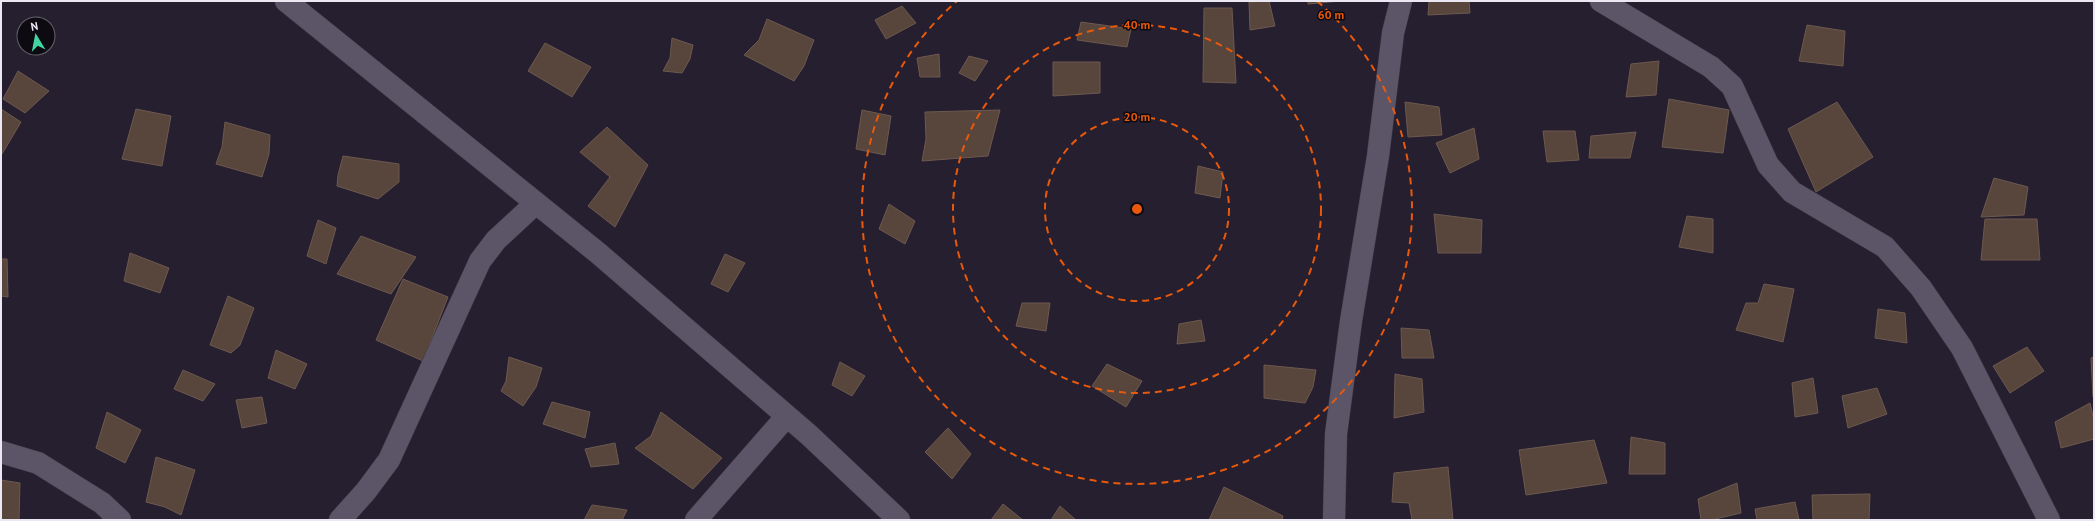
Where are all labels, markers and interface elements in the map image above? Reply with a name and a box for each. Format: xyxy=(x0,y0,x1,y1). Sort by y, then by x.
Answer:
text: 60 m xyxy=(1318,7,1344,22)
north arrow xyxy=(16,16,56,56)
text: 40 m xyxy=(1124,17,1150,32)
text: N xyxy=(29,19,39,34)
text: 20 m xyxy=(1124,109,1150,124)
centre of rings xyxy=(1130,202,1144,216)

